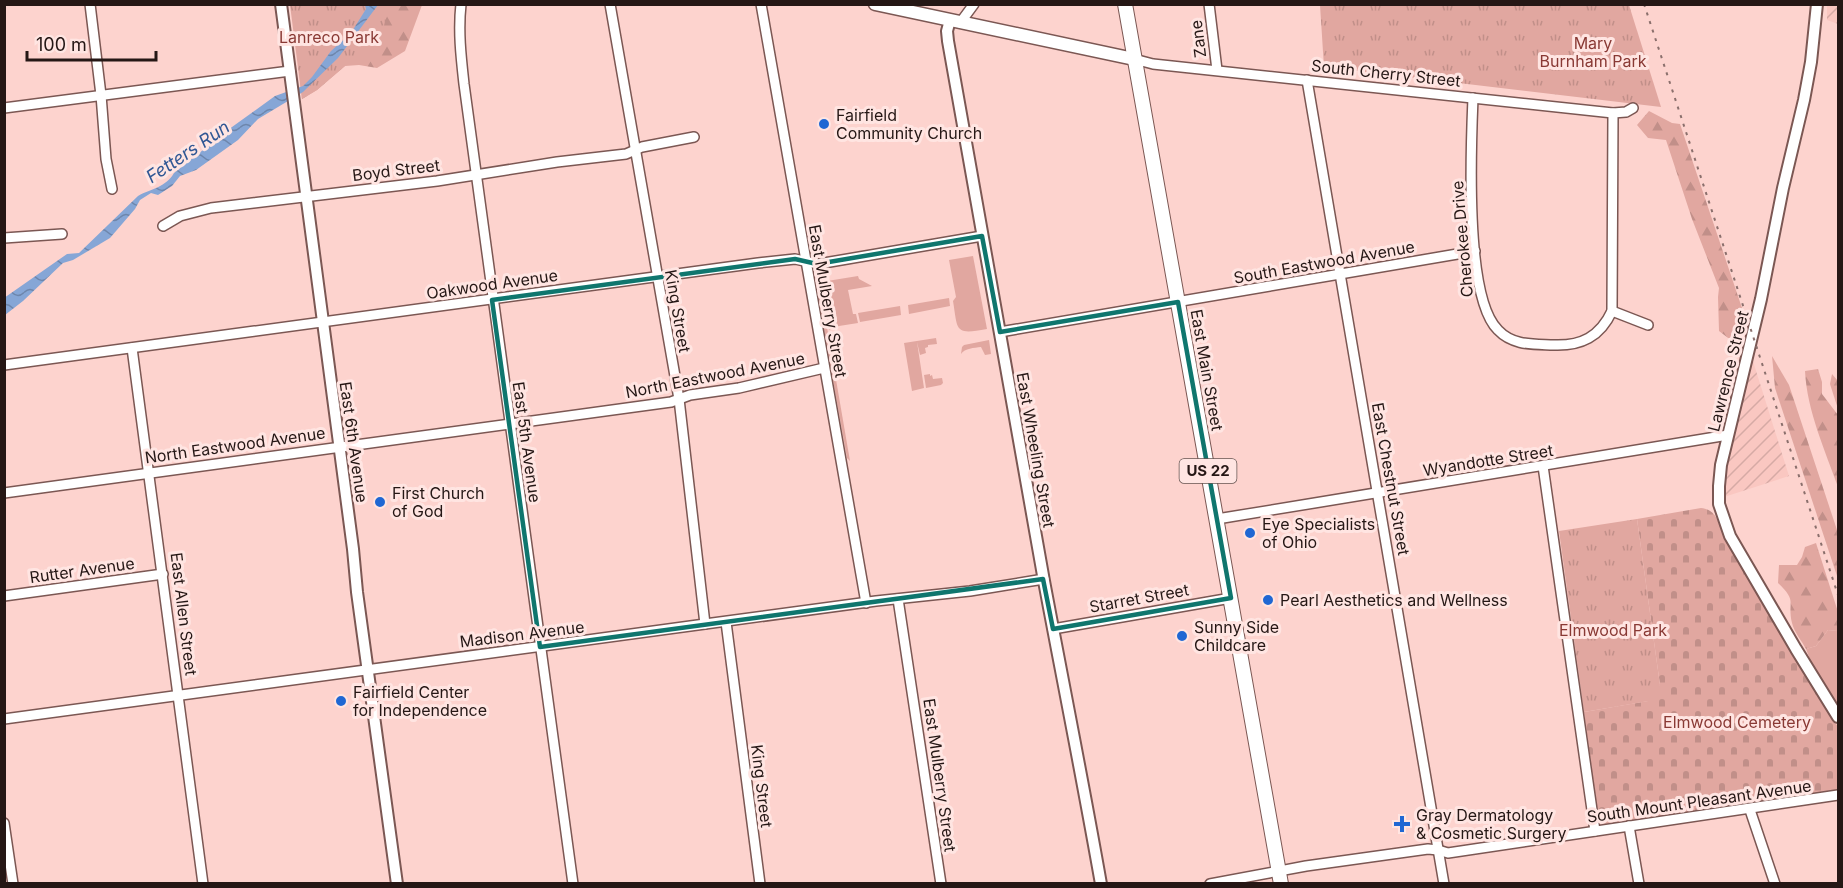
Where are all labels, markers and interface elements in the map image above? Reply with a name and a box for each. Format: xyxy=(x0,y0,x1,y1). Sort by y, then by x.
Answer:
street label: Zane xyxy=(1186,19,1210,59)
scale bar xyxy=(27,24,156,62)
park label: Lanreco Park xyxy=(279,27,379,47)
park label: Mary Burnham Park xyxy=(1540,33,1647,71)
text: 100 m xyxy=(36,34,87,55)
street label: South Cherry Street xyxy=(1310,55,1462,91)
place label: Fairfield Community Church xyxy=(836,105,982,143)
water label: Fetters Run xyxy=(142,116,233,187)
marker: Fairfield Community Church xyxy=(817,117,831,131)
street label: Boyd Street xyxy=(351,155,441,185)
street label: Cherokee Drive xyxy=(1447,180,1477,298)
street label: East Mulberry Street xyxy=(805,223,851,379)
street label: South Eastwood Avenue xyxy=(1232,236,1416,288)
street label: Oakwood Avenue xyxy=(425,265,559,303)
street label: King Street xyxy=(661,268,695,354)
street label: East Main Street xyxy=(1186,308,1228,432)
street label: Lawrence Street xyxy=(1703,309,1753,433)
street label: North Eastwood Avenue xyxy=(624,348,806,402)
street label: East Wheeling Street xyxy=(1012,371,1060,529)
street label: East 6th Avenue xyxy=(336,380,372,504)
street label: East 5th Avenue xyxy=(509,380,545,504)
street label: East Chestnut Street xyxy=(1368,401,1414,557)
street label: North Eastwood Avenue xyxy=(143,422,327,468)
street label: Wyandotte Street xyxy=(1422,440,1554,480)
road number: US 22 xyxy=(1180,459,1236,483)
place label: First Church of God xyxy=(392,483,485,521)
marker: First Church of God xyxy=(373,495,387,509)
place label: Eye Specialists of Ohio xyxy=(1262,514,1375,552)
marker: Eye Specialists of Ohio xyxy=(1243,526,1257,540)
street label: East Allen Street xyxy=(167,551,201,677)
street label: Rutter Avenue xyxy=(28,553,136,587)
street label: Starret Street xyxy=(1088,579,1190,617)
place label: Pearl Aesthetics and Wellness xyxy=(1280,590,1508,610)
marker: Pearl Aesthetics and Wellness xyxy=(1261,593,1275,607)
street label: Madison Avenue xyxy=(459,616,585,652)
place label: Sunny Side Childcare xyxy=(1194,617,1279,655)
park label: Elmwood Park xyxy=(1559,620,1667,640)
marker: Sunny Side Childcare xyxy=(1175,629,1189,643)
place label: Fairfield Center for Independence xyxy=(353,682,487,720)
marker: Fairfield Center for Independence xyxy=(334,694,348,708)
street label: East Mulberry Street xyxy=(919,697,961,853)
park label: Elmwood Cemetery xyxy=(1663,712,1811,732)
street label: King Street xyxy=(747,743,777,829)
street label: South Mount Pleasant Avenue xyxy=(1585,775,1813,827)
place label: Gray Dermatology & Cosmetic Surgery xyxy=(1416,805,1567,843)
marker: Gray Dermatology & Cosmetic Surgery xyxy=(1393,815,1411,833)

